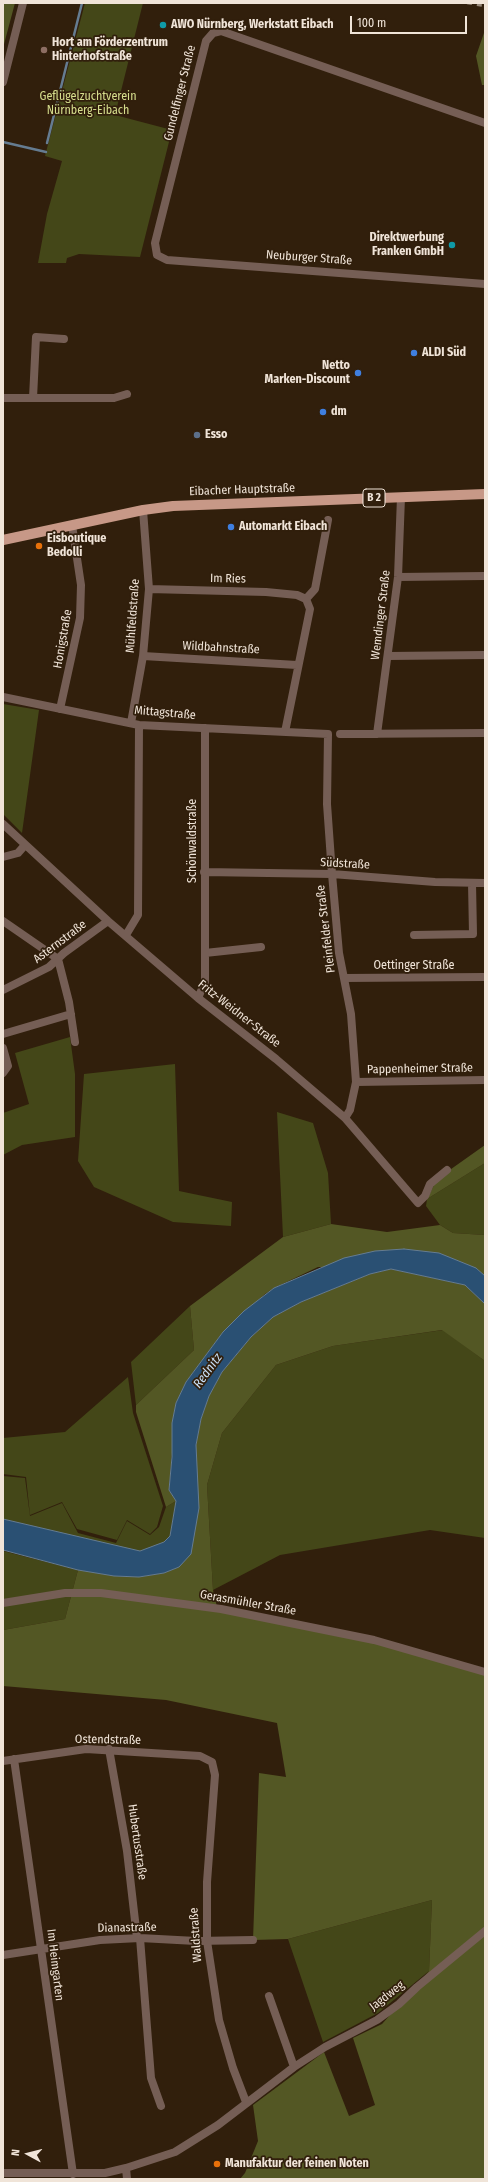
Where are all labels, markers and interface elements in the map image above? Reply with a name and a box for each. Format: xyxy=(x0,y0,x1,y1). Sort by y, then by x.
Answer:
scale bar xyxy=(352,8,469,34)
text: 100 m xyxy=(357,16,386,30)
place label: AWO Nürnberg, Werkstatt Eibach xyxy=(171,18,334,32)
marker: AWO Nürnberg, Werkstatt Eibach xyxy=(158,20,168,30)
place label: Hort am Förderzentrum Hinterhofstraße xyxy=(52,36,168,64)
street label: Gundelfinger Straße xyxy=(161,44,199,142)
marker: Hort am Förderzentrum Hinterhofstraße xyxy=(39,45,49,55)
park label: Geflügelzuchtverein Nürnberg-Eibach xyxy=(40,90,136,118)
place label: Direktwerbung Franken GmbH xyxy=(370,231,444,259)
marker: Direktwerbung Franken GmbH xyxy=(447,240,457,250)
street label: Neuburger Straße xyxy=(265,248,353,268)
place label: ALDI Süd xyxy=(422,346,466,360)
marker: ALDI Süd xyxy=(409,348,419,358)
place label: Netto Marken-Discount xyxy=(265,359,350,387)
marker: Netto Marken-Discount xyxy=(353,368,363,378)
place label: dm xyxy=(331,405,347,419)
marker: dm xyxy=(318,407,328,417)
place label: Esso xyxy=(205,428,227,442)
marker: Esso xyxy=(192,430,202,440)
street label: Eibacher Hauptstraße xyxy=(189,481,295,499)
road number: B 2 xyxy=(363,489,385,507)
place label: Automarkt Eibach xyxy=(239,520,327,534)
marker: Automarkt Eibach xyxy=(226,522,236,532)
place label: Eisboutique Bedolli xyxy=(47,532,106,560)
marker: Eisboutique Bedolli xyxy=(34,541,44,551)
street label: Wemdinger Straße xyxy=(368,569,394,661)
street label: Im Ries xyxy=(210,571,246,587)
street label: Mühlfeldstraße xyxy=(123,578,143,654)
street label: Honigstraße xyxy=(51,608,75,670)
street label: Wildbahnstraße xyxy=(182,639,260,657)
street label: Mittagstraße xyxy=(134,703,196,723)
street label: Schönwaldstraße xyxy=(186,799,200,883)
street label: Südstraße xyxy=(320,856,370,872)
street label: Pleinfelder Straße xyxy=(313,884,339,974)
street label: Asternstraße xyxy=(31,917,89,967)
street label: Oettinger Straße xyxy=(374,959,454,973)
street label: Fritz-Weidner-Straße xyxy=(195,977,283,1051)
street label: Pappenheimer Straße xyxy=(367,1061,473,1077)
water label: Rednitz xyxy=(190,1351,226,1391)
street label: Gerasmühler Straße xyxy=(199,1587,297,1619)
street label: Ostendstraße xyxy=(75,1732,141,1748)
street label: Hubertusstraße xyxy=(125,1803,149,1881)
street label: Waldstraße xyxy=(187,1907,205,1963)
street label: Dianastraße xyxy=(97,1920,157,1936)
street label: Im Heimgarten xyxy=(43,1928,67,2002)
street label: Jagdweg xyxy=(367,1978,407,2014)
north arrow xyxy=(8,2134,48,2174)
text: N xyxy=(9,2148,22,2157)
place label: Manufaktur der feinen Noten xyxy=(225,2157,369,2171)
marker: Manufaktur der feinen Noten xyxy=(212,2159,222,2169)

